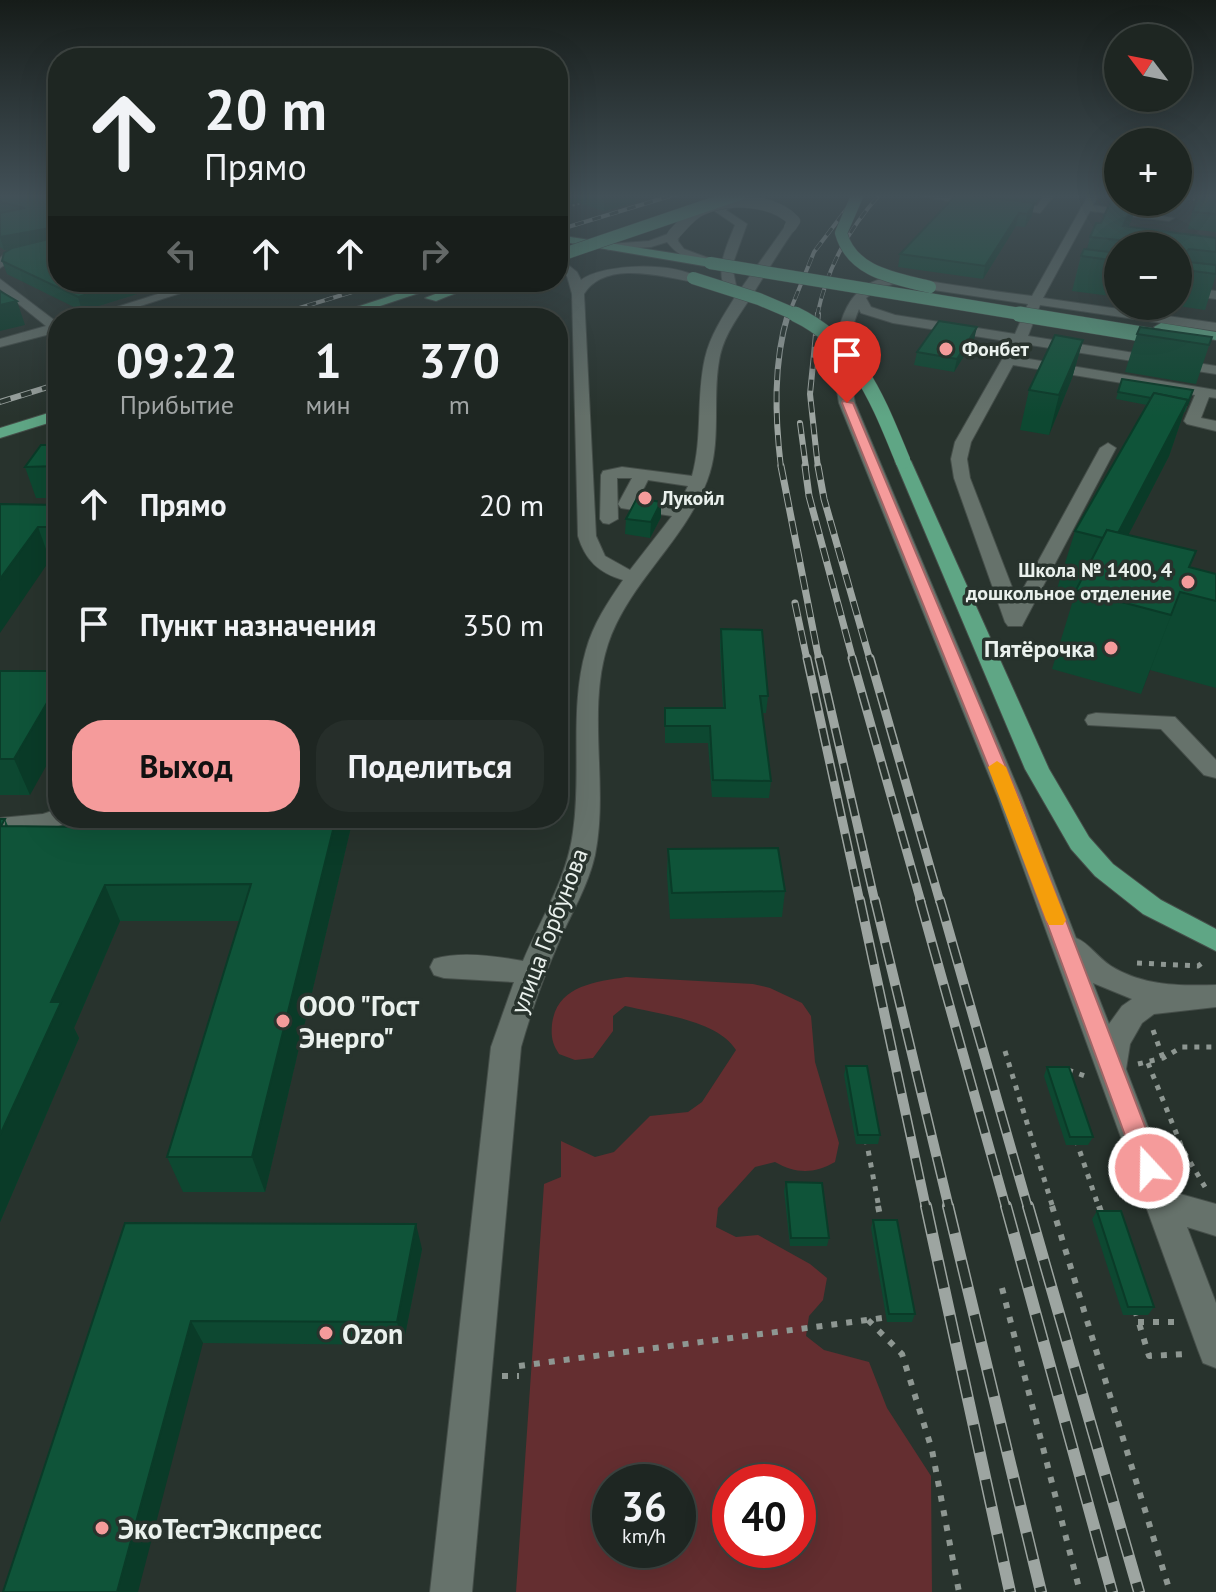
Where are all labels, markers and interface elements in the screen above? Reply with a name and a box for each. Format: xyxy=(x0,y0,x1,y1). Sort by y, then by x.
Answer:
north arrow xyxy=(1104,24,1192,112)
map controls xyxy=(1104,24,1192,320)
text: 20 m xyxy=(204,73,327,145)
icon: ahead xyxy=(72,80,176,184)
button: + xyxy=(1104,128,1192,216)
text: Прямо xyxy=(204,143,307,190)
icon: left xyxy=(160,232,204,276)
icon: ahead xyxy=(244,232,288,276)
icon: ahead xyxy=(328,232,372,276)
icon: right xyxy=(412,232,456,276)
button: − xyxy=(1104,232,1192,320)
pin xyxy=(813,321,881,403)
text: 09:22 xyxy=(116,329,238,391)
text: 1 xyxy=(314,329,342,391)
text: 370 xyxy=(418,329,500,391)
icon: arrive xyxy=(825,333,869,377)
place label: Фонбет xyxy=(962,336,1029,362)
marker: Фонбет xyxy=(937,340,955,358)
text: Прибытие xyxy=(120,388,234,421)
text: мин xyxy=(306,388,351,421)
text: m xyxy=(449,388,470,421)
icon: ahead xyxy=(72,482,116,526)
text: Прямо xyxy=(140,485,227,524)
text: 20 m xyxy=(479,485,544,524)
place label: Лукойл xyxy=(660,485,724,511)
marker: Лукойл xyxy=(636,489,654,507)
place label: Школа № 1400, 4 дошкольное отделение xyxy=(965,557,1173,606)
marker: Школа № 1400, 4 дошкольное отделение xyxy=(1179,573,1197,591)
icon: arrive xyxy=(72,602,116,646)
text: Пункт назначения xyxy=(140,605,376,644)
text: 350 m xyxy=(463,605,544,644)
place label: Пятёрочка xyxy=(984,633,1095,664)
marker: Пятёрочка xyxy=(1102,639,1120,657)
button: Выход xyxy=(72,720,300,812)
button: Поделиться xyxy=(316,720,544,812)
street label: улица Горбунова xyxy=(503,844,595,1018)
place label: ООО "Гост Энерго" xyxy=(299,987,419,1056)
marker: ООО "Гост Энерго" xyxy=(274,1012,292,1030)
position arrow xyxy=(1107,1126,1191,1210)
place label: Ozon xyxy=(342,1315,403,1352)
marker: Ozon xyxy=(317,1324,335,1342)
speed limit sign: 40 xyxy=(712,1464,816,1568)
text: 36 xyxy=(621,1480,667,1532)
place label: ЭкоТестЭкспресс xyxy=(118,1510,322,1547)
marker: ЭкоТестЭкспресс xyxy=(93,1519,111,1537)
text: km/h xyxy=(622,1523,666,1549)

